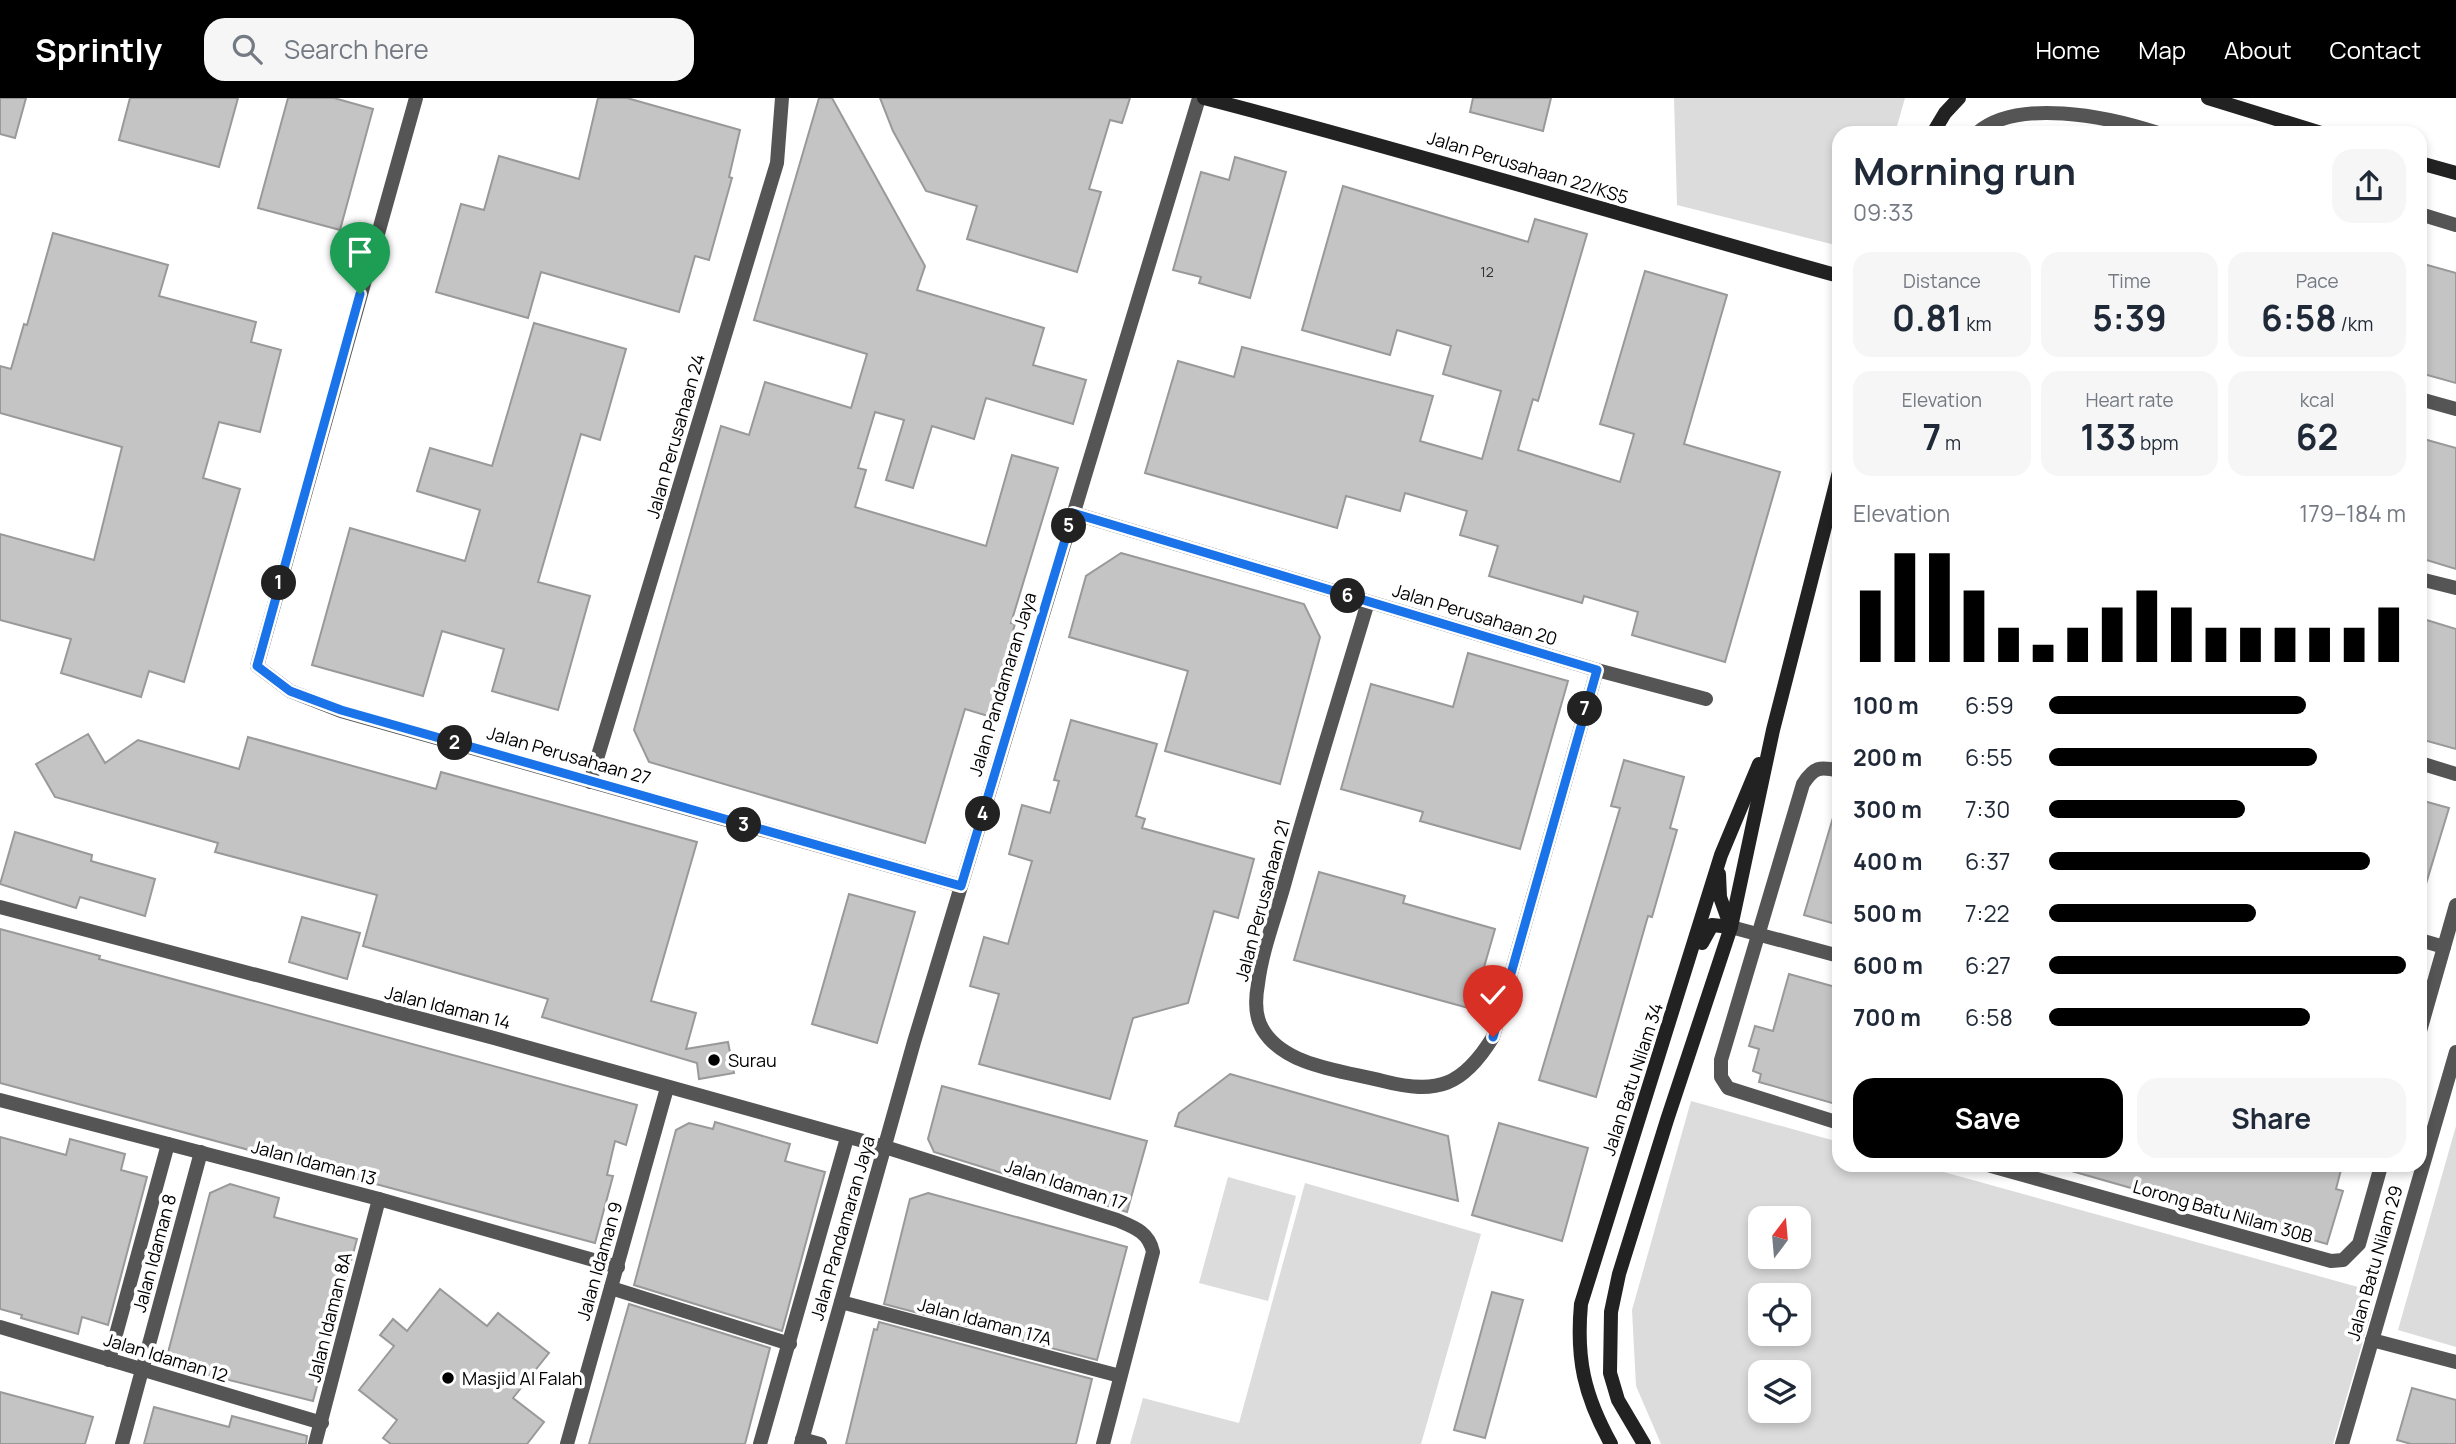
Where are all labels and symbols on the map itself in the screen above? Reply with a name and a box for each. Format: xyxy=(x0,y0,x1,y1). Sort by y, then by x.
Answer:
street label: Jalan Perusahaan 22/KS5 xyxy=(1425,125,1631,209)
pin xyxy=(330,222,390,294)
house number: 12 xyxy=(1480,262,1494,281)
street label: Jalan Perusahaan 24 xyxy=(640,351,710,521)
pin: 5 xyxy=(1052,508,1086,544)
pin: 1 xyxy=(262,566,296,601)
pin: 6 xyxy=(1330,578,1366,614)
street label: Jalan Perusahaan 20 xyxy=(1390,578,1560,650)
street label: Jalan Pandamaran Jaya xyxy=(963,589,1041,779)
pin: 7 xyxy=(1568,692,1602,726)
street label: Jalan Perusahaan 27 xyxy=(484,720,654,790)
pin: 2 xyxy=(438,726,472,760)
pin: 4 xyxy=(965,796,1000,832)
pin: 3 xyxy=(726,808,762,842)
street label: Jalan Perusahaan 21 xyxy=(1229,816,1295,984)
pin xyxy=(1463,965,1523,1037)
street label: Jalan Idaman 14 xyxy=(383,980,513,1034)
street label: Jalan Batu Nilam 34 xyxy=(1596,999,1668,1159)
place label: Surau xyxy=(728,1048,777,1072)
marker: Surau xyxy=(706,1052,722,1068)
street label: Jalan Pandamaran Jaya xyxy=(804,1133,880,1323)
street label: Jalan Idaman 13 xyxy=(249,1134,379,1190)
street label: Jalan Idaman 17 xyxy=(1002,1153,1130,1215)
street label: Lorong Batu Nilam 30B xyxy=(2130,1174,2316,1248)
street label: Jalan Batu Nilam 29 xyxy=(2340,1183,2408,1343)
street label: Jalan Idaman 8 xyxy=(127,1191,181,1315)
street label: Jalan Idaman 9 xyxy=(571,1199,627,1323)
north arrow xyxy=(1748,1206,1811,1269)
street label: Jalan Idaman 8A xyxy=(301,1249,357,1384)
street label: Jalan Idaman 17A xyxy=(915,1292,1055,1351)
street label: Jalan Idaman 12 xyxy=(101,1327,231,1387)
place label: Masjid Al Falah xyxy=(462,1366,582,1390)
marker: Masjid Al Falah xyxy=(440,1370,456,1386)

